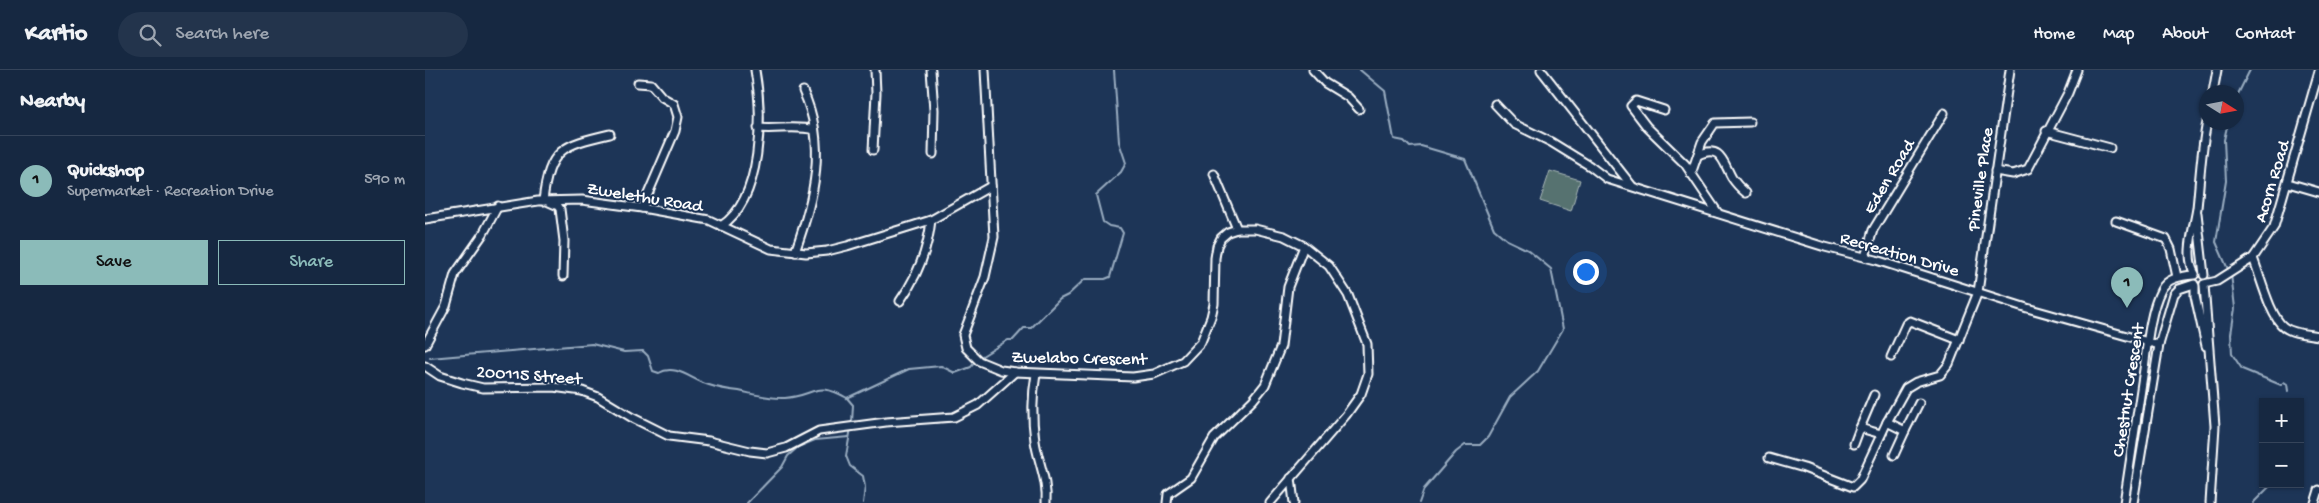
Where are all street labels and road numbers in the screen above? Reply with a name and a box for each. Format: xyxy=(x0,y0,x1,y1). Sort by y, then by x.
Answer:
street label: Pineville Place xyxy=(1964,126,1999,233)
street label: Eden Road xyxy=(1860,135,1921,218)
street label: Acorn Road xyxy=(2251,137,2296,225)
street label: Zwelethu Road xyxy=(585,179,706,218)
street label: Recreation Drive xyxy=(1837,228,1962,283)
street label: Chestnut Crescent xyxy=(2109,321,2151,459)
street label: Zwelabo Crescent xyxy=(1011,348,1148,371)
street label: 200115 Street xyxy=(475,362,584,391)

